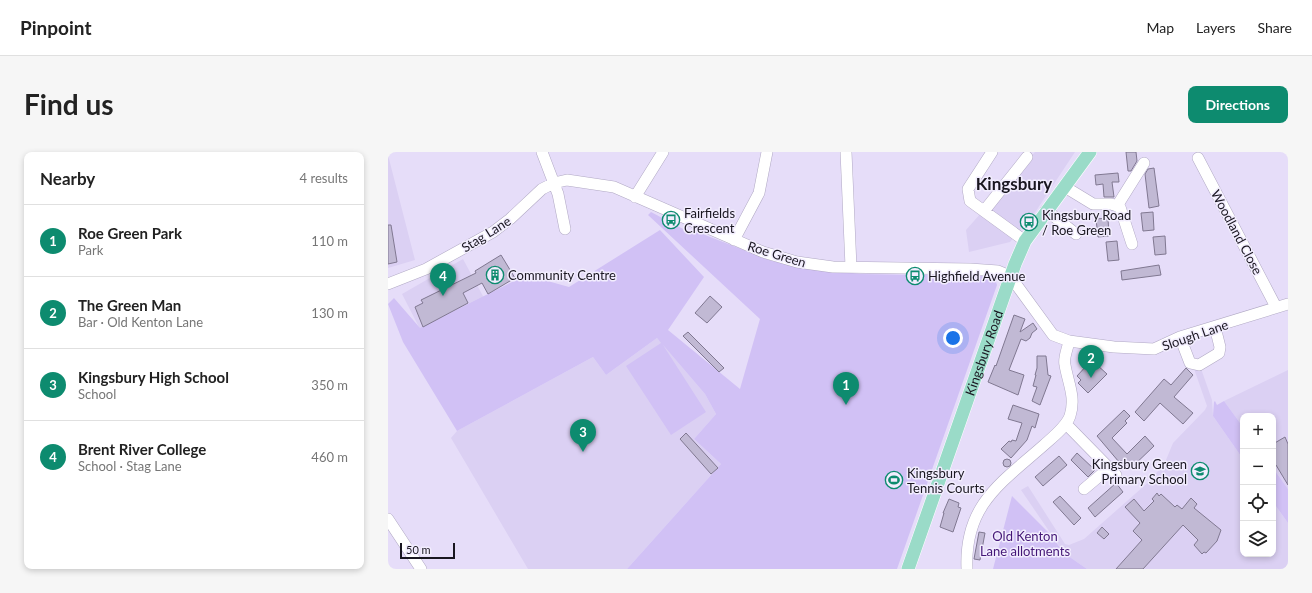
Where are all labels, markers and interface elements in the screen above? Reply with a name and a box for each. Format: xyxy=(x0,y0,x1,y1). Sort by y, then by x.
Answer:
text: Pinpoint xyxy=(20,16,91,39)
text: Map xyxy=(1146,19,1174,36)
text: Layers xyxy=(1196,19,1236,36)
text: Share xyxy=(1258,19,1292,36)
button: Directions xyxy=(1188,86,1288,123)
text: Find us xyxy=(24,87,114,121)
text: Nearby xyxy=(40,168,95,189)
text: 4 results xyxy=(300,170,348,186)
district label: Kingsbury xyxy=(976,173,1052,194)
street label: Woodland Close xyxy=(1208,187,1266,277)
place label: Fairfields Crescent xyxy=(684,205,735,236)
place label: Kingsbury Road / Roe Green xyxy=(1042,207,1131,238)
bus stop icon: Fairfields Crescent xyxy=(661,210,681,230)
bus stop icon: Kingsbury Road / Roe Green xyxy=(1019,212,1039,232)
street label: Stag Lane xyxy=(458,213,514,255)
text: Roe Green Park xyxy=(78,224,182,242)
text: 1 xyxy=(49,233,57,249)
text: 110 m xyxy=(311,233,348,249)
street label: Roe Green xyxy=(746,238,808,270)
text: Park xyxy=(78,242,103,258)
pin: 4 xyxy=(430,263,456,296)
building icon: Community Centre xyxy=(485,265,505,285)
bus stop icon: Highfield Avenue xyxy=(905,266,925,286)
place label: Community Centre xyxy=(508,267,616,283)
place label: Highfield Avenue xyxy=(928,268,1026,284)
text: The Green Man xyxy=(78,296,181,314)
text: 2 xyxy=(49,305,57,321)
text: 130 m xyxy=(311,305,348,321)
street label: Kingsbury Road xyxy=(961,308,1006,398)
text: Bar · Old Kenton Lane xyxy=(78,314,203,330)
street label: Slough Lane xyxy=(1160,316,1230,354)
your location xyxy=(943,328,963,348)
pin: 2 xyxy=(1078,345,1104,378)
text: Kingsbury High School xyxy=(78,368,229,386)
pin: 1 xyxy=(833,372,859,405)
text: 3 xyxy=(49,377,57,393)
text: 350 m xyxy=(311,377,348,393)
text: School xyxy=(78,386,116,402)
map controls xyxy=(1240,413,1276,557)
button: + xyxy=(1240,413,1276,449)
pin: 3 xyxy=(570,419,596,452)
text: Brent River College xyxy=(78,440,206,458)
text: 4 xyxy=(49,449,57,465)
text: 460 m xyxy=(311,449,348,465)
button: − xyxy=(1240,449,1276,485)
place label: Kingsbury Green Primary School xyxy=(1092,456,1187,487)
text: School · Stag Lane xyxy=(78,458,182,474)
school or university icon: Kingsbury Green Primary School xyxy=(1190,461,1210,481)
place label: Kingsbury Tennis Courts xyxy=(907,465,985,496)
sports icon: Kingsbury Tennis Courts xyxy=(884,470,904,490)
button: locate xyxy=(1240,485,1276,521)
button: layers xyxy=(1240,521,1276,557)
park label: Old Kenton Lane allotments xyxy=(980,528,1070,559)
scale bar xyxy=(400,541,455,560)
text: 50 m xyxy=(406,543,431,556)

